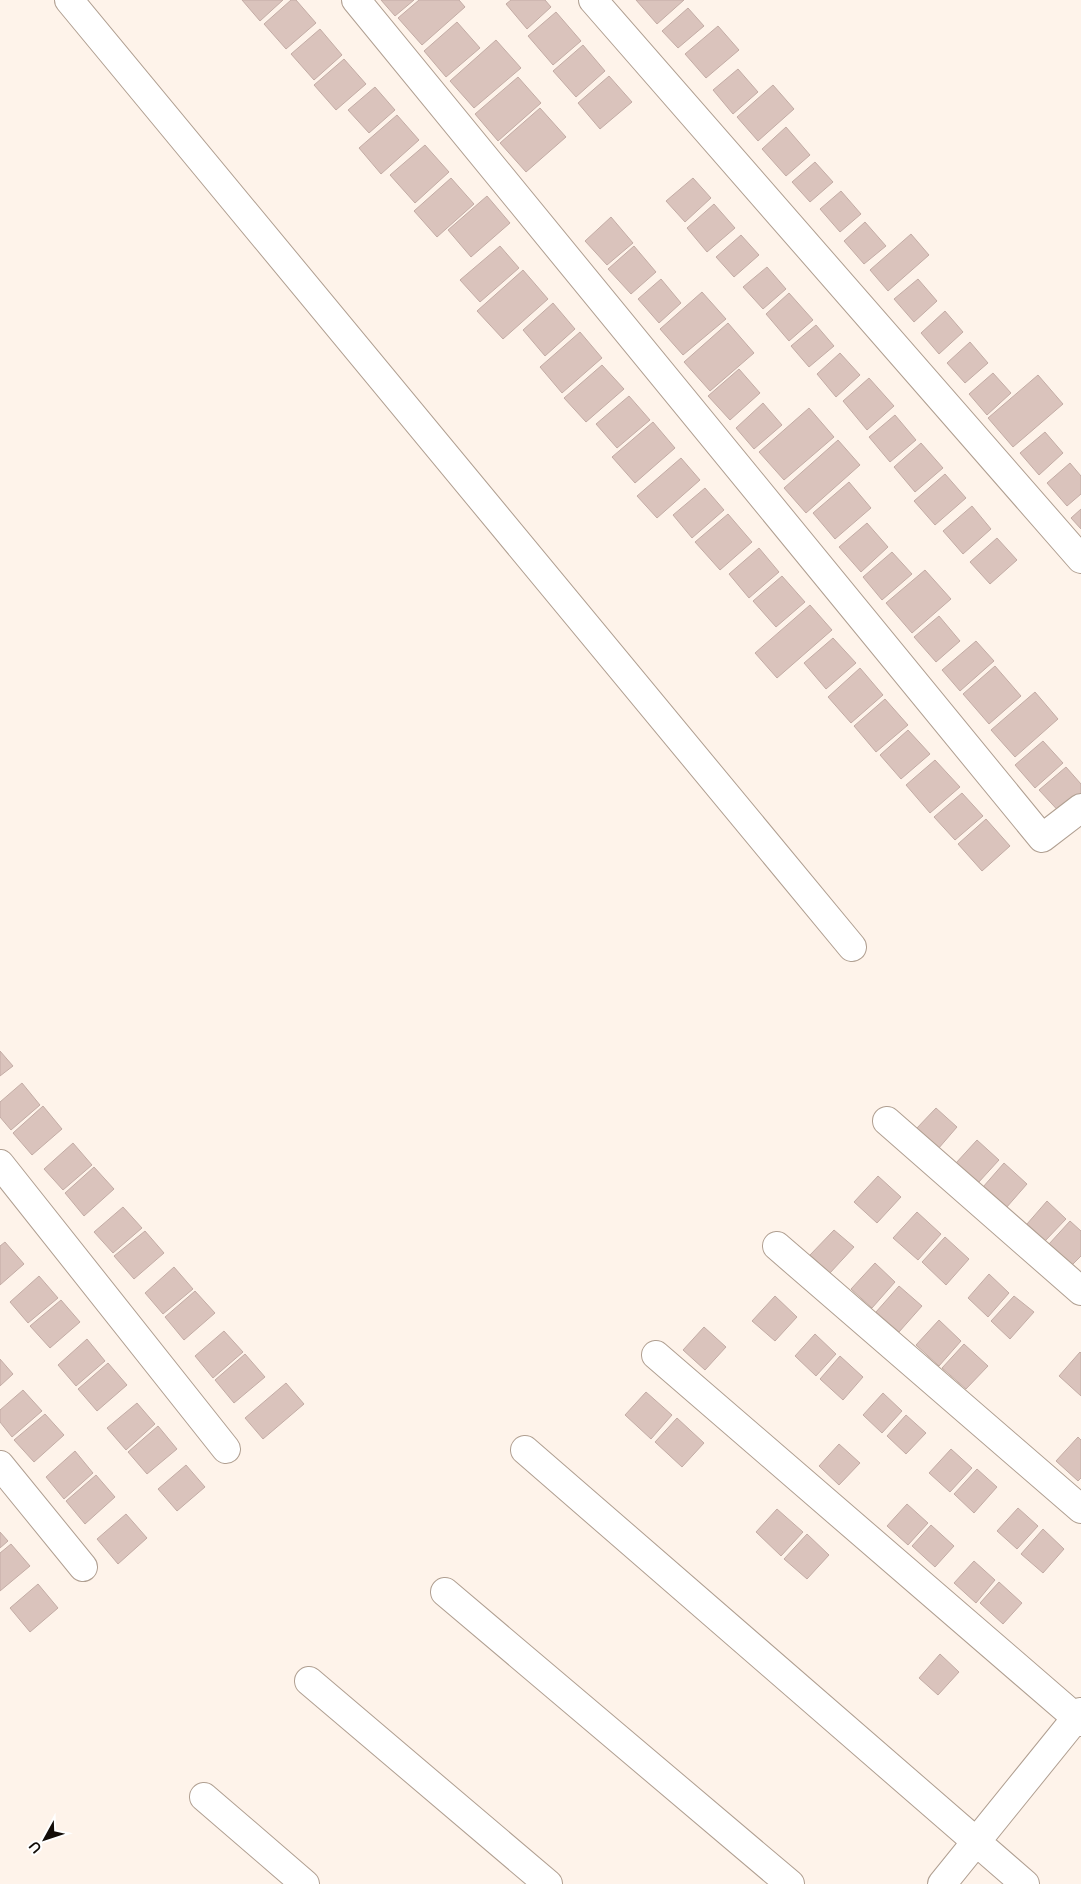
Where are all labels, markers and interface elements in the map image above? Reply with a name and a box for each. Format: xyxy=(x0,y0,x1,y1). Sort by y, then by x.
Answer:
north arrow xyxy=(20,1814,70,1864)
text: U xyxy=(25,1838,45,1857)

